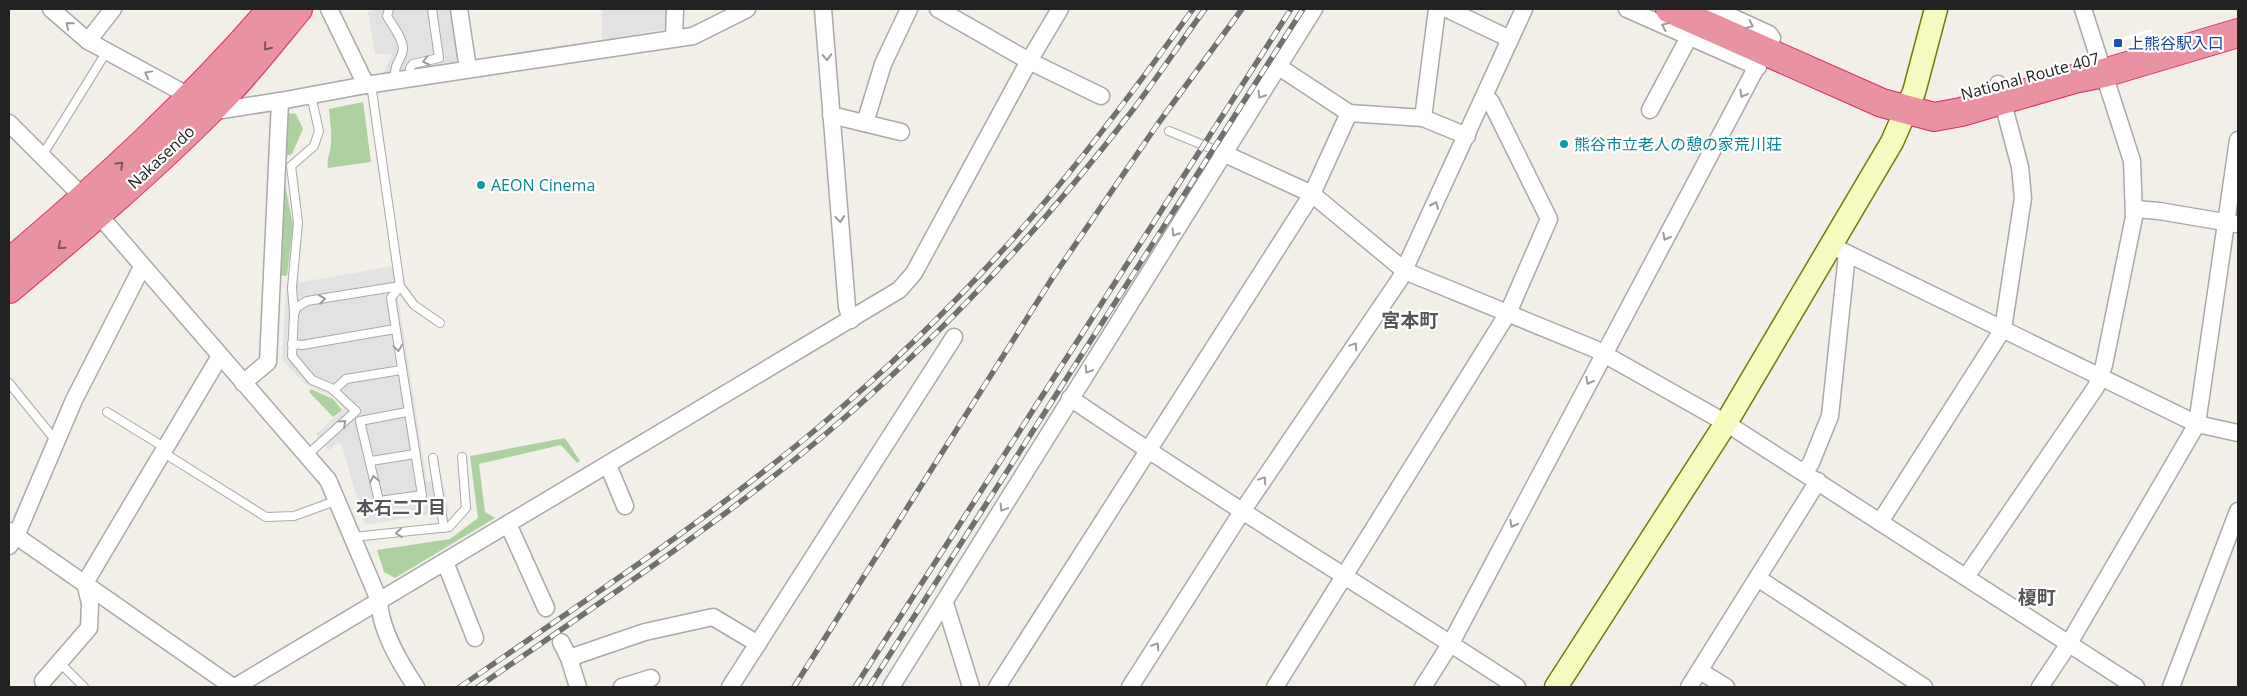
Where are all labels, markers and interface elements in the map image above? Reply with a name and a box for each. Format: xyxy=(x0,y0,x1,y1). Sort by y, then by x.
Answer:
one-way arrow xyxy=(1745,19,1754,30)
one-way arrow xyxy=(66,21,75,30)
one-way arrow xyxy=(1661,21,1670,32)
place label: 上熊谷駅入口 xyxy=(2128,32,2224,54)
marker: 上熊谷駅入口 xyxy=(2112,37,2124,49)
one-way arrow xyxy=(264,41,273,50)
street label: National Route 407 xyxy=(1958,47,2102,105)
one-way arrow xyxy=(821,54,832,62)
one-way arrow xyxy=(422,55,431,66)
one-way arrow xyxy=(144,70,153,80)
one-way arrow xyxy=(1739,89,1749,98)
one-way arrow xyxy=(1258,90,1268,99)
street label: Nakasendo xyxy=(123,120,199,194)
place label: 熊谷市立老人の憩の家荒川荘 xyxy=(1574,133,1782,155)
marker: 熊谷市立老人の憩の家荒川荘 xyxy=(1558,138,1570,150)
one-way arrow xyxy=(114,162,123,171)
place label: AEON Cinema xyxy=(491,174,595,196)
marker: AEON Cinema xyxy=(475,179,487,191)
one-way arrow xyxy=(1429,201,1439,210)
one-way arrow xyxy=(834,216,845,224)
one-way arrow xyxy=(1172,227,1181,236)
one-way arrow xyxy=(1662,232,1672,241)
one-way arrow xyxy=(58,240,67,248)
one-way arrow xyxy=(317,294,326,304)
district label: 宮本町 xyxy=(1381,307,1439,333)
one-way arrow xyxy=(1348,342,1358,351)
one-way arrow xyxy=(392,345,403,353)
one-way arrow xyxy=(1085,364,1094,373)
one-way arrow xyxy=(1585,375,1595,384)
one-way arrow xyxy=(337,420,346,429)
one-way arrow xyxy=(370,474,380,483)
one-way arrow xyxy=(1257,476,1266,486)
district label: 本石二丁目 xyxy=(356,495,446,519)
one-way arrow xyxy=(999,503,1009,512)
one-way arrow xyxy=(1510,519,1520,528)
one-way arrow xyxy=(394,527,402,538)
district label: 榎町 xyxy=(2018,584,2056,610)
one-way arrow xyxy=(1150,643,1159,652)

